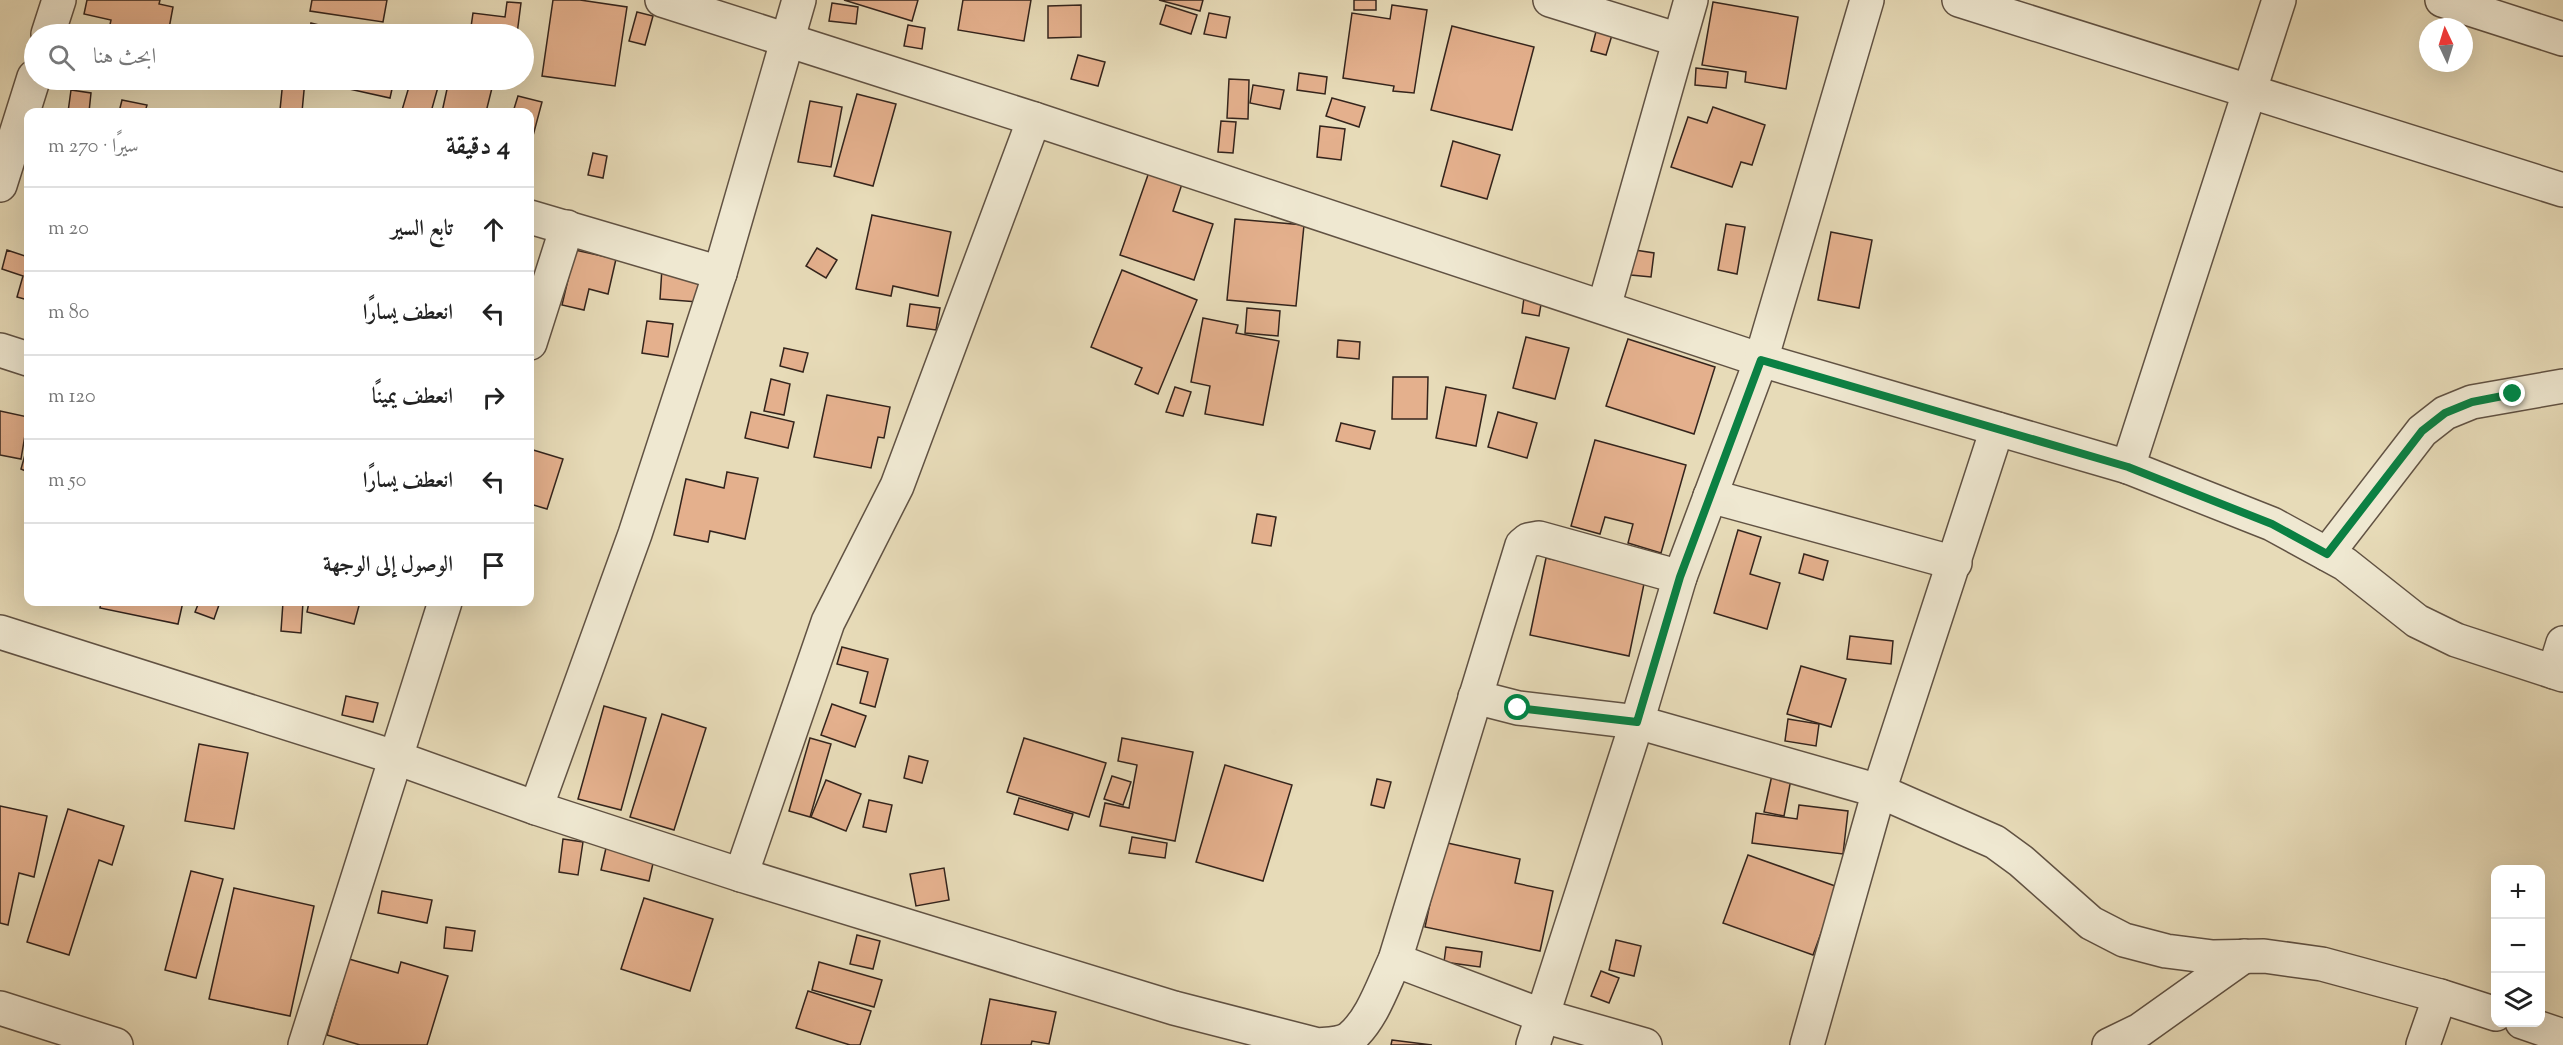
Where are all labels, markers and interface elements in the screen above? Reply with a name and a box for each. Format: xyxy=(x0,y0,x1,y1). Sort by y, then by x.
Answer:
north arrow xyxy=(2419,18,2473,72)
search box xyxy=(24,24,534,90)
icon: search xyxy=(45,41,78,74)
text: ابحث هنا xyxy=(93,42,156,74)
text: 4 دقيقة xyxy=(446,129,510,166)
text: سيرًا · 270 m xyxy=(48,133,139,162)
icon: ahead xyxy=(477,213,510,246)
text: تابع السير xyxy=(391,214,453,246)
text: 20 m xyxy=(48,215,89,244)
icon: left xyxy=(477,297,510,330)
text: انعطف يسارًا xyxy=(363,298,453,330)
text: 80 m xyxy=(48,299,89,328)
route end xyxy=(2499,380,2525,406)
icon: right xyxy=(477,381,510,414)
text: انعطف يمينًا xyxy=(372,382,453,414)
text: 120 m xyxy=(48,383,96,412)
icon: left xyxy=(477,465,510,498)
text: انعطف يسارًا xyxy=(363,466,453,498)
text: 50 m xyxy=(48,467,86,496)
icon: arrive xyxy=(477,549,510,582)
text: الوصول إلى الوجهة xyxy=(323,550,453,582)
route start xyxy=(1504,694,1530,720)
map controls xyxy=(2491,865,2545,1027)
button: + xyxy=(2491,865,2545,919)
button: − xyxy=(2491,919,2545,973)
button: layers xyxy=(2491,973,2545,1027)

